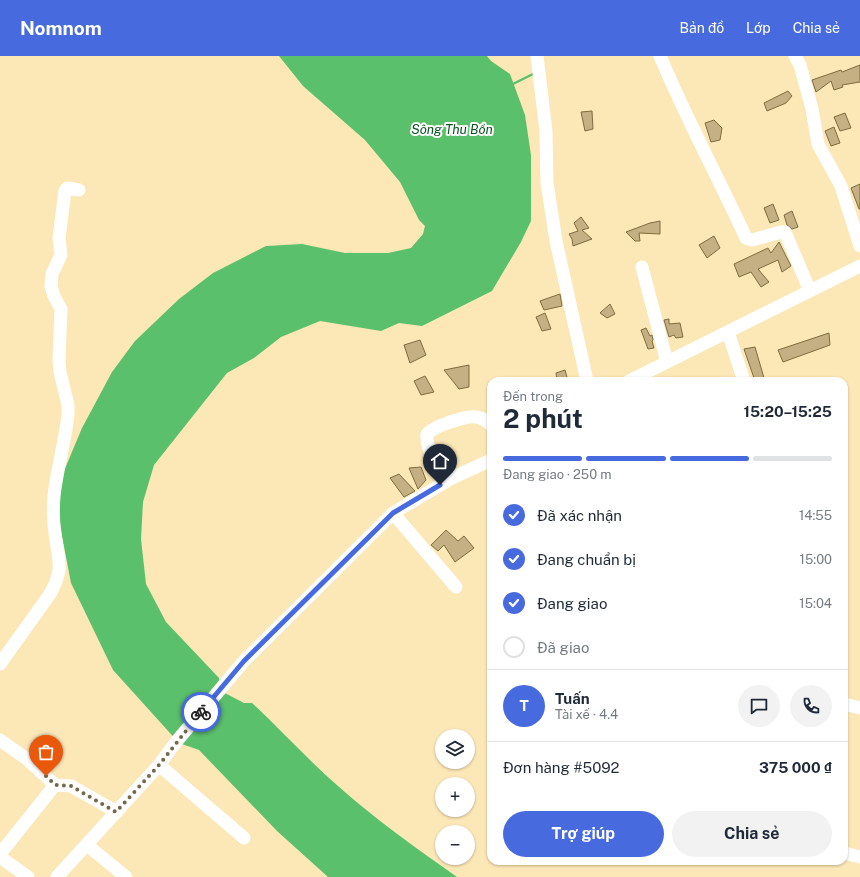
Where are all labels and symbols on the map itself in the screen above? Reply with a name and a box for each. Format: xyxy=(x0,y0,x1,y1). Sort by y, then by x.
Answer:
water label: Sông Thu Bồn xyxy=(411,122,493,137)
pin xyxy=(423,444,457,485)
courier xyxy=(181,692,221,732)
pin xyxy=(29,735,63,776)

